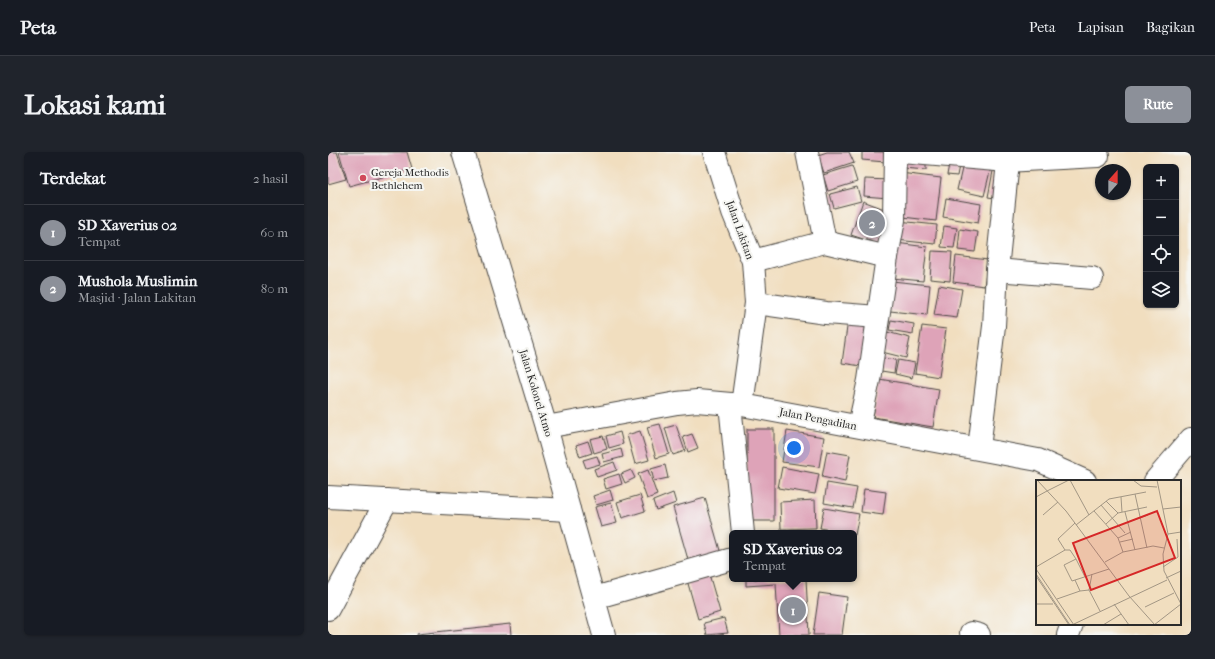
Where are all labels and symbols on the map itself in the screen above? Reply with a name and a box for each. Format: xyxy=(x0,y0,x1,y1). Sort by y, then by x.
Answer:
north arrow xyxy=(1095,164,1131,200)
place label: Gereja Methodis Bethlehem xyxy=(371,166,449,192)
marker: Gereja Methodis Bethlehem xyxy=(358,173,368,183)
street label: Jalan Lakitan xyxy=(723,198,757,262)
pin: 2 xyxy=(859,208,885,238)
street label: Jalan Kolonel Atmo xyxy=(516,347,556,439)
street label: Jalan Pengadilan xyxy=(777,405,859,433)
your location xyxy=(784,438,804,458)
inset map xyxy=(1036,480,1181,625)
pin: 1 xyxy=(780,595,806,625)

